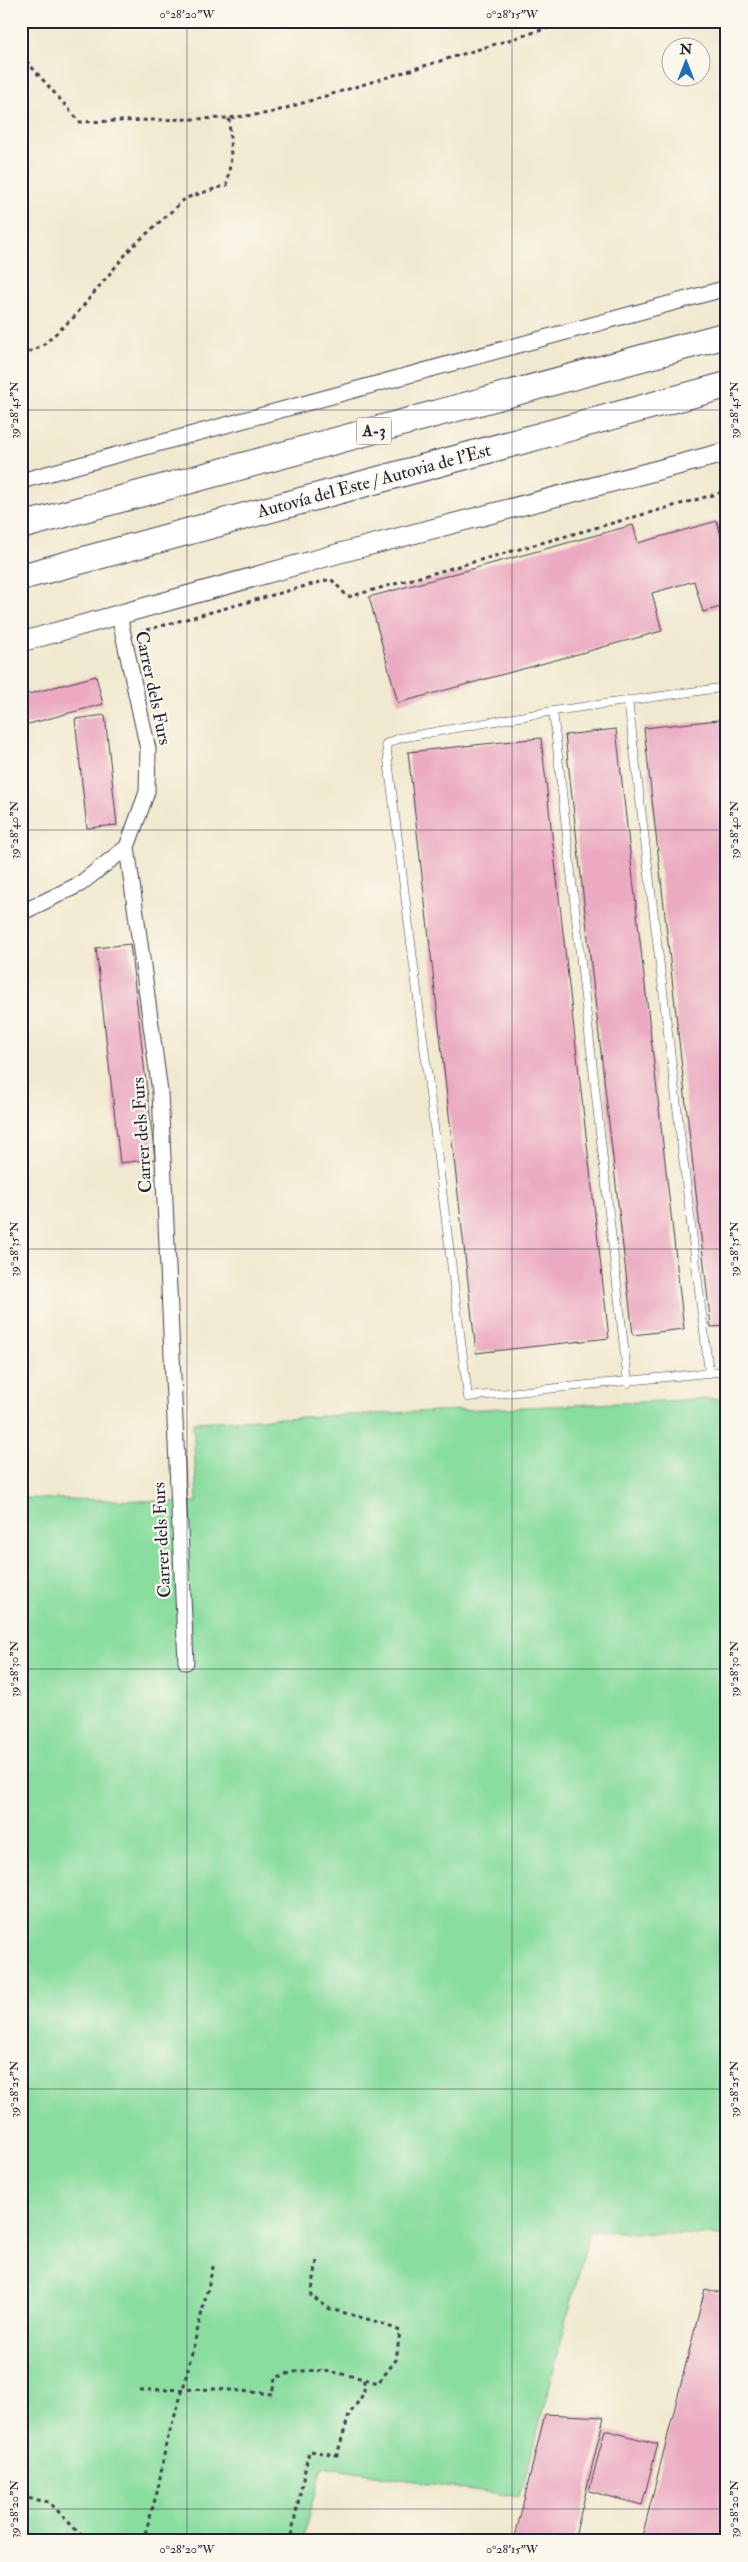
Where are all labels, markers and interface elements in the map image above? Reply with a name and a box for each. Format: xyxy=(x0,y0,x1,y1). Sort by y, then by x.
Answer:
text: 0°28'20"W xyxy=(160,7,215,22)
text: 0°28'15"W xyxy=(486,7,539,22)
north arrow xyxy=(660,38,710,88)
text: N xyxy=(679,41,693,58)
text: 39°28'45"N xyxy=(7,381,22,439)
text: 39°28'45"N xyxy=(727,381,742,439)
road number: A-3 xyxy=(356,418,392,444)
street label: Autovía del Este / Autovia de l'Est xyxy=(254,439,494,524)
street label: Carrer dels Furs xyxy=(130,629,176,747)
text: 39°28'40"N xyxy=(7,801,22,859)
text: 39°28'40"N xyxy=(727,801,742,859)
street label: Carrer dels Furs xyxy=(126,1076,158,1194)
text: 39°28'35"N xyxy=(7,1221,22,1277)
text: 39°28'35"N xyxy=(727,1221,742,1277)
street label: Carrer dels Furs xyxy=(147,1482,177,1598)
text: 39°28'30"N xyxy=(7,1640,22,1697)
text: 39°28'30"N xyxy=(727,1640,742,1697)
text: 39°28'25"N xyxy=(7,2060,22,2118)
text: 39°28'25"N xyxy=(727,2060,742,2118)
text: 39°28'20"N xyxy=(7,2480,22,2538)
text: 39°28'20"N xyxy=(727,2480,742,2538)
text: 0°28'20"W xyxy=(160,2542,215,2557)
text: 0°28'15"W xyxy=(486,2542,539,2557)

